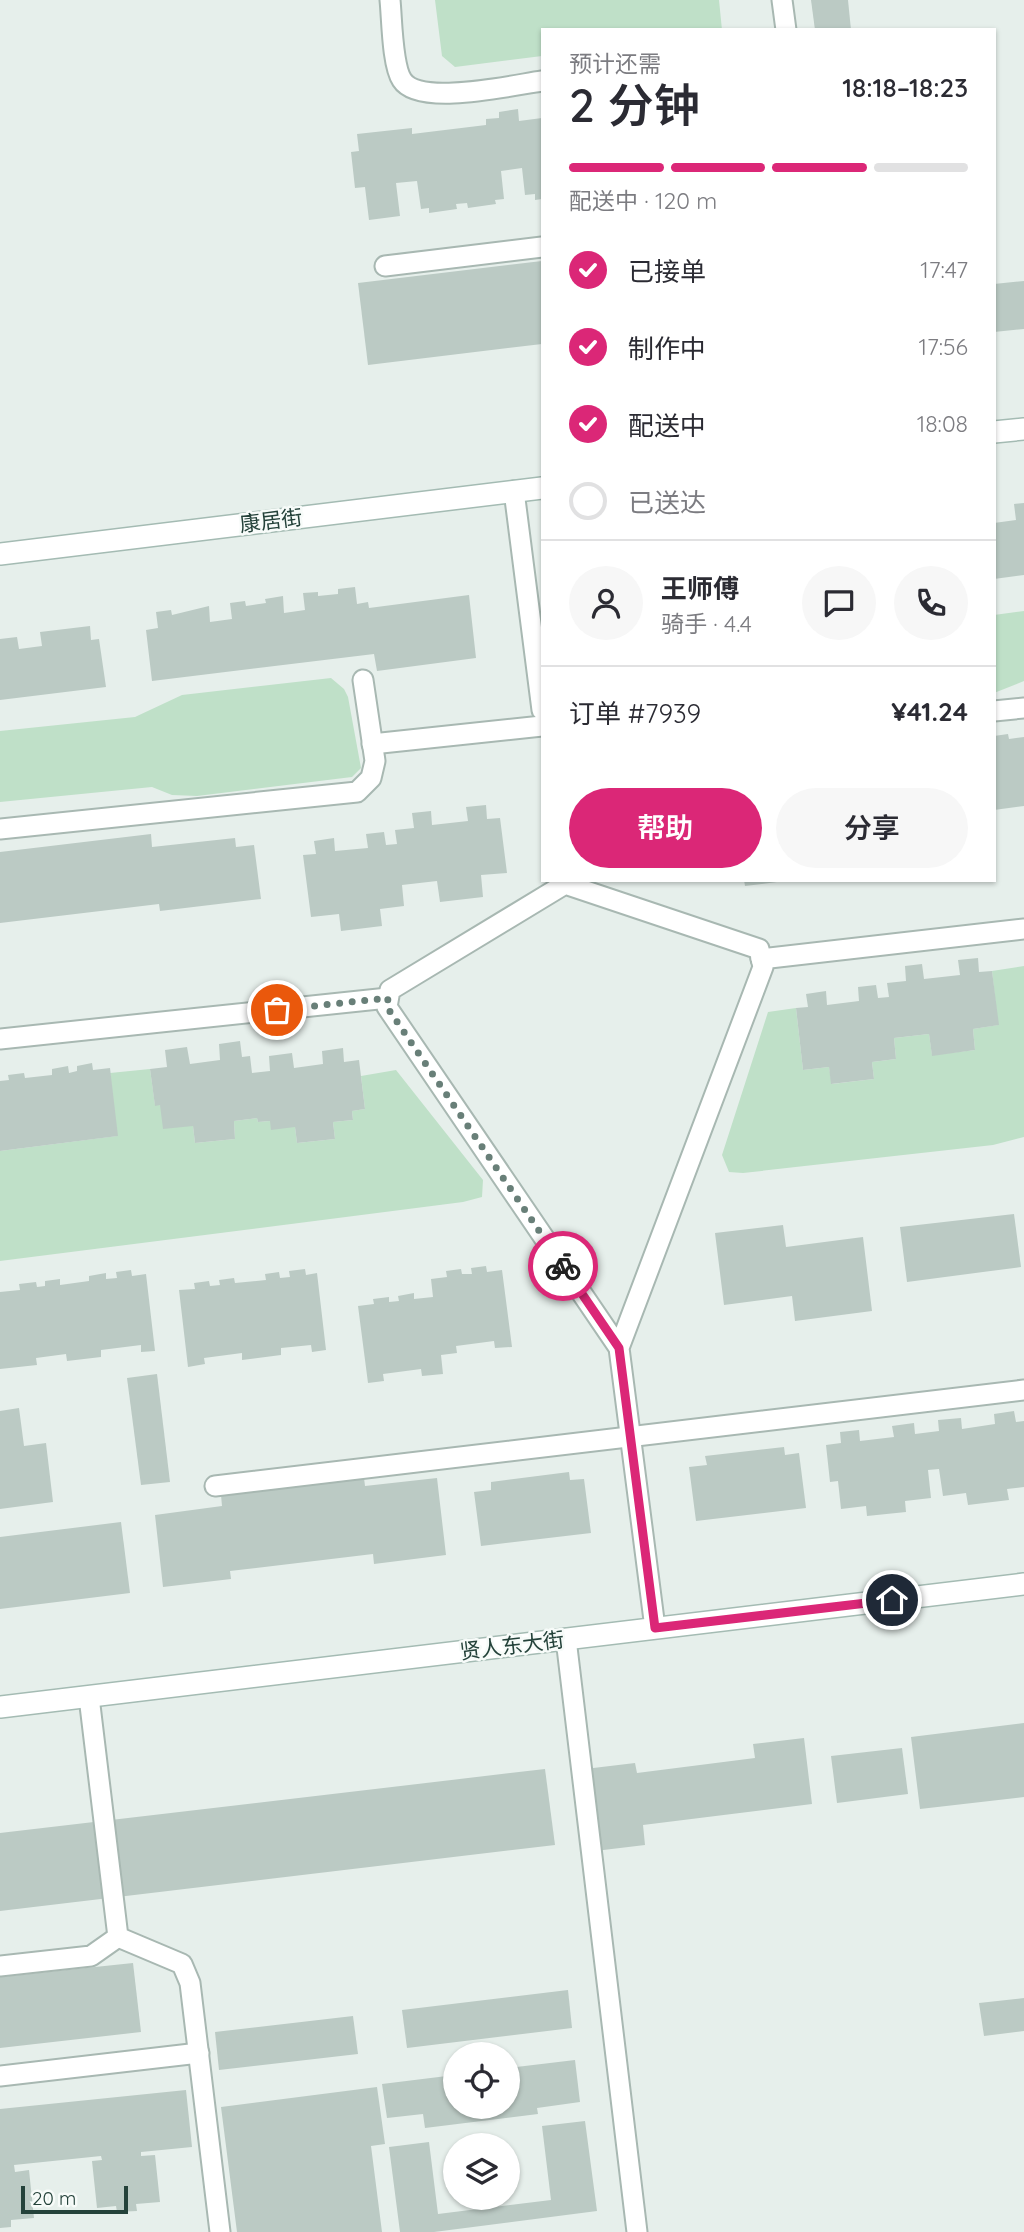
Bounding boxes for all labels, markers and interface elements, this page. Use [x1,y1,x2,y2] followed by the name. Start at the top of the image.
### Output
[569,49,661,78] text: 预计还需
[842,71,968,104] text: 18:18–18:23
[569,76,700,134] text: 2 分钟
[569,186,717,215] text: 配送中 · 120 m
[569,251,607,289] icon: check
[628,255,706,288] text: 已接单
[920,255,968,284] text: 17:47
[569,328,607,366] icon: check
[628,332,706,365] text: 制作中
[918,332,968,361] text: 17:56
[569,405,607,443] icon: check
[628,409,706,442] text: 配送中
[917,409,968,438] text: 18:08
[628,486,706,519] text: 已送达
[238,503,304,537] street label: 康居街
[569,566,643,640] button: person
[802,566,876,640] button: chat
[894,566,968,640] button: phone
[661,572,739,605] text: 王师傅
[661,609,752,638] text: 骑手 · 4.4
[891,695,968,728] text: ¥41.24
[569,697,701,730] text: 订单 #7939
[569,788,762,868] button: 帮助
[776,788,968,868] button: 分享
[247,980,307,1040] pin
[258,991,296,1029] icon: bag
[528,1231,598,1301] courier
[544,1247,582,1285] icon: bike
[862,1570,922,1630] pin
[873,1581,911,1619] icon: home
[458,1626,566,1664] street label: 贤人东大街
[443,2042,520,2210] map controls
[443,2042,520,2119] button: locate
[443,2133,520,2210] button: layers
[21,2183,128,2215] scale bar
[32,2186,76,2210] text: 20 m

